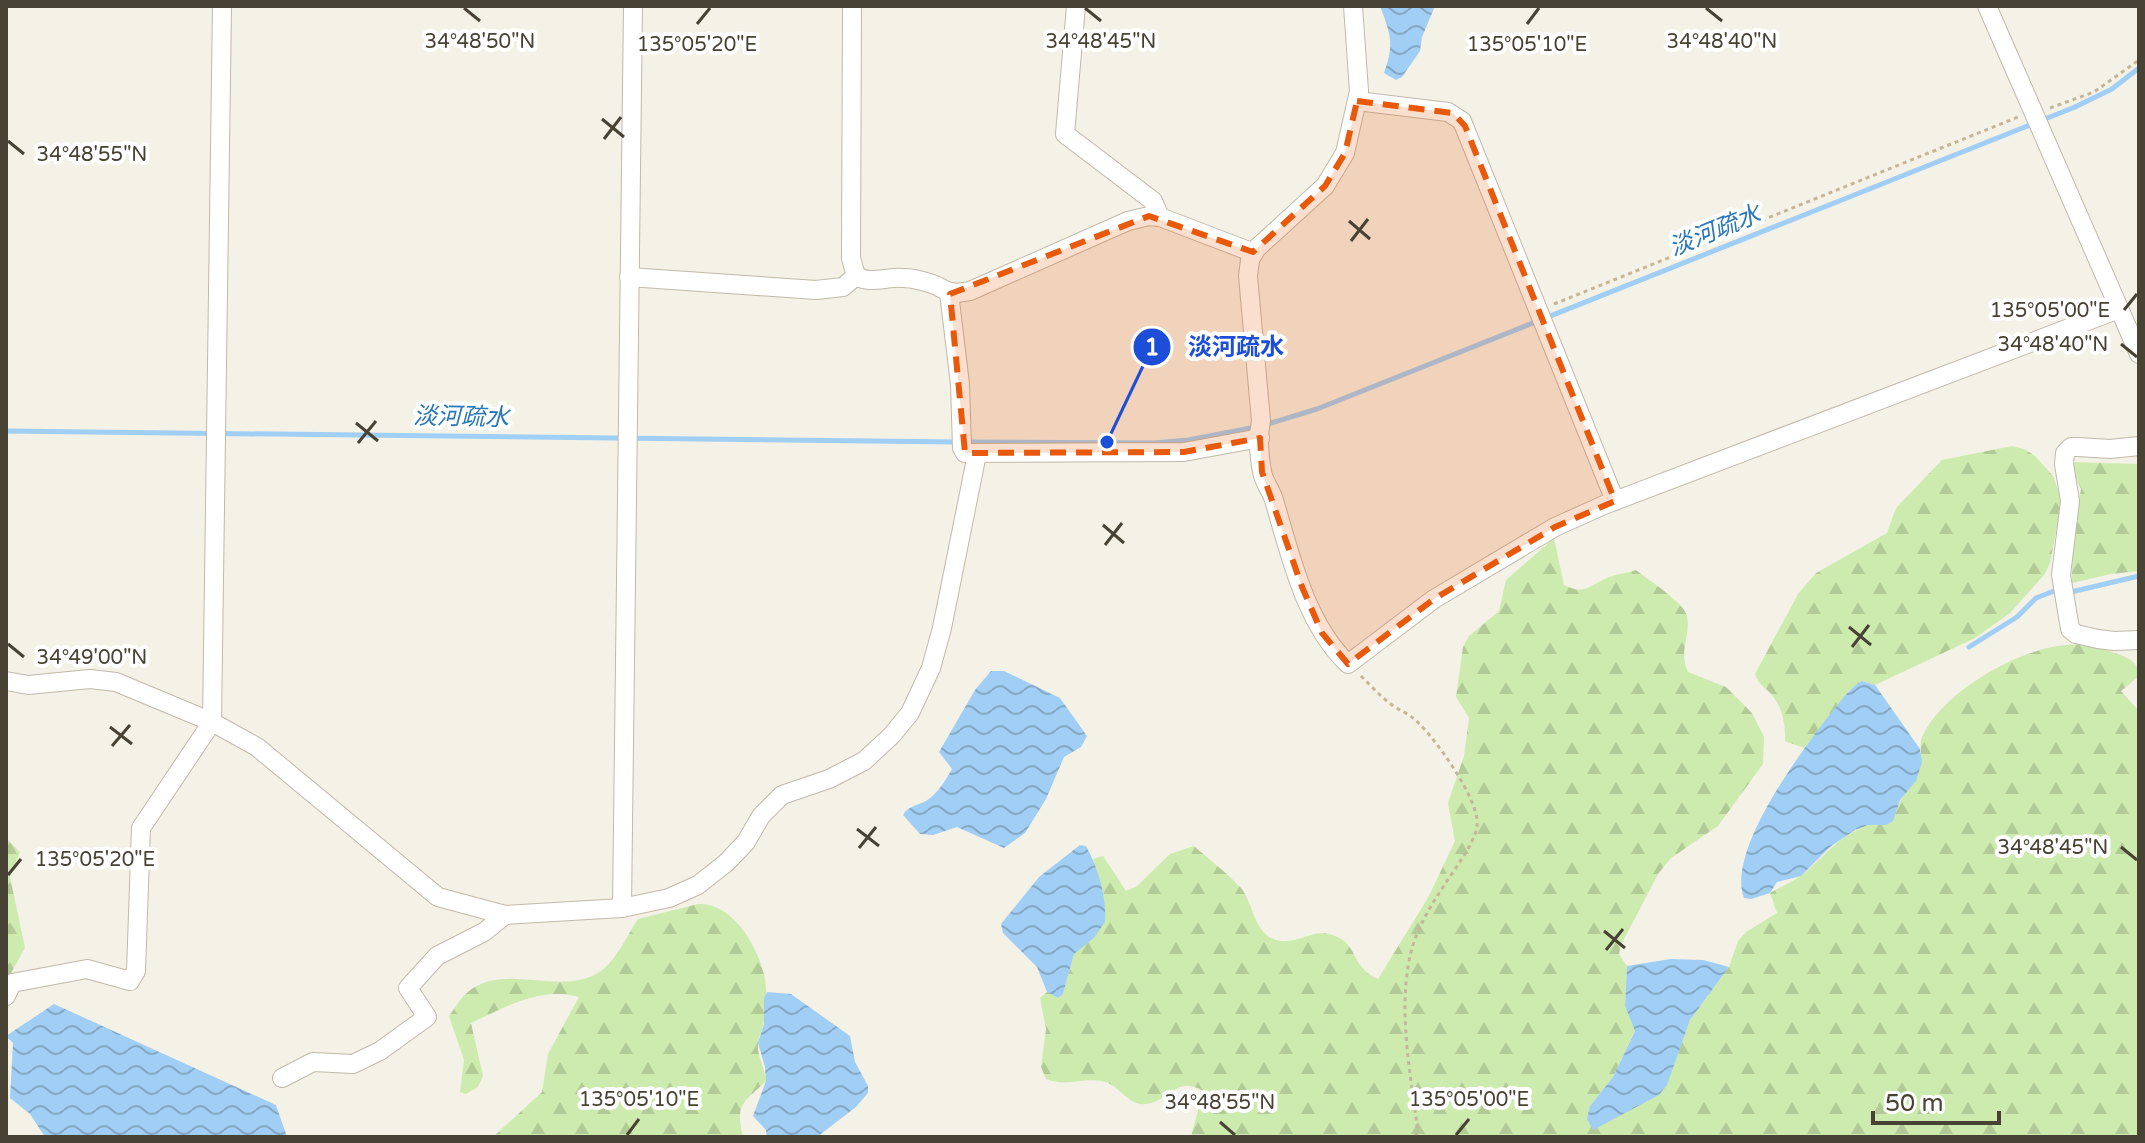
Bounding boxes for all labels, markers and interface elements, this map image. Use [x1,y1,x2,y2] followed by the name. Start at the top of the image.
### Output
[425,30,535,54] text: 34°48'50"N
[1046,30,1156,54] text: 34°48'45"N
[1667,30,1777,54] text: 34°48'40"N
[637,33,757,57] text: 135°05'20"E
[1467,33,1587,57] text: 135°05'10"E
[37,143,147,167] text: 34°48'55"N
[1665,198,1768,262] water label: 淡河疏水
[1990,299,2110,323] text: 135°05'00"E
[1132,323,1300,371] callout: 淡河疏水
[1144,333,1160,362] text: 1
[1188,333,1284,362] text: 淡河疏水
[1998,333,2108,357] text: 34°48'40"N
[413,402,512,432] water label: 淡河疏水
[37,646,147,670] text: 34°49'00"N
[1998,836,2108,860] text: 34°48'45"N
[35,848,155,872] text: 135°05'20"E
[1873,1075,1999,1125] scale bar
[579,1088,699,1112] text: 135°05'10"E
[1409,1088,1529,1112] text: 135°05'00"E
[1885,1089,1943,1118] text: 50 m
[1165,1091,1275,1115] text: 34°48'55"N

